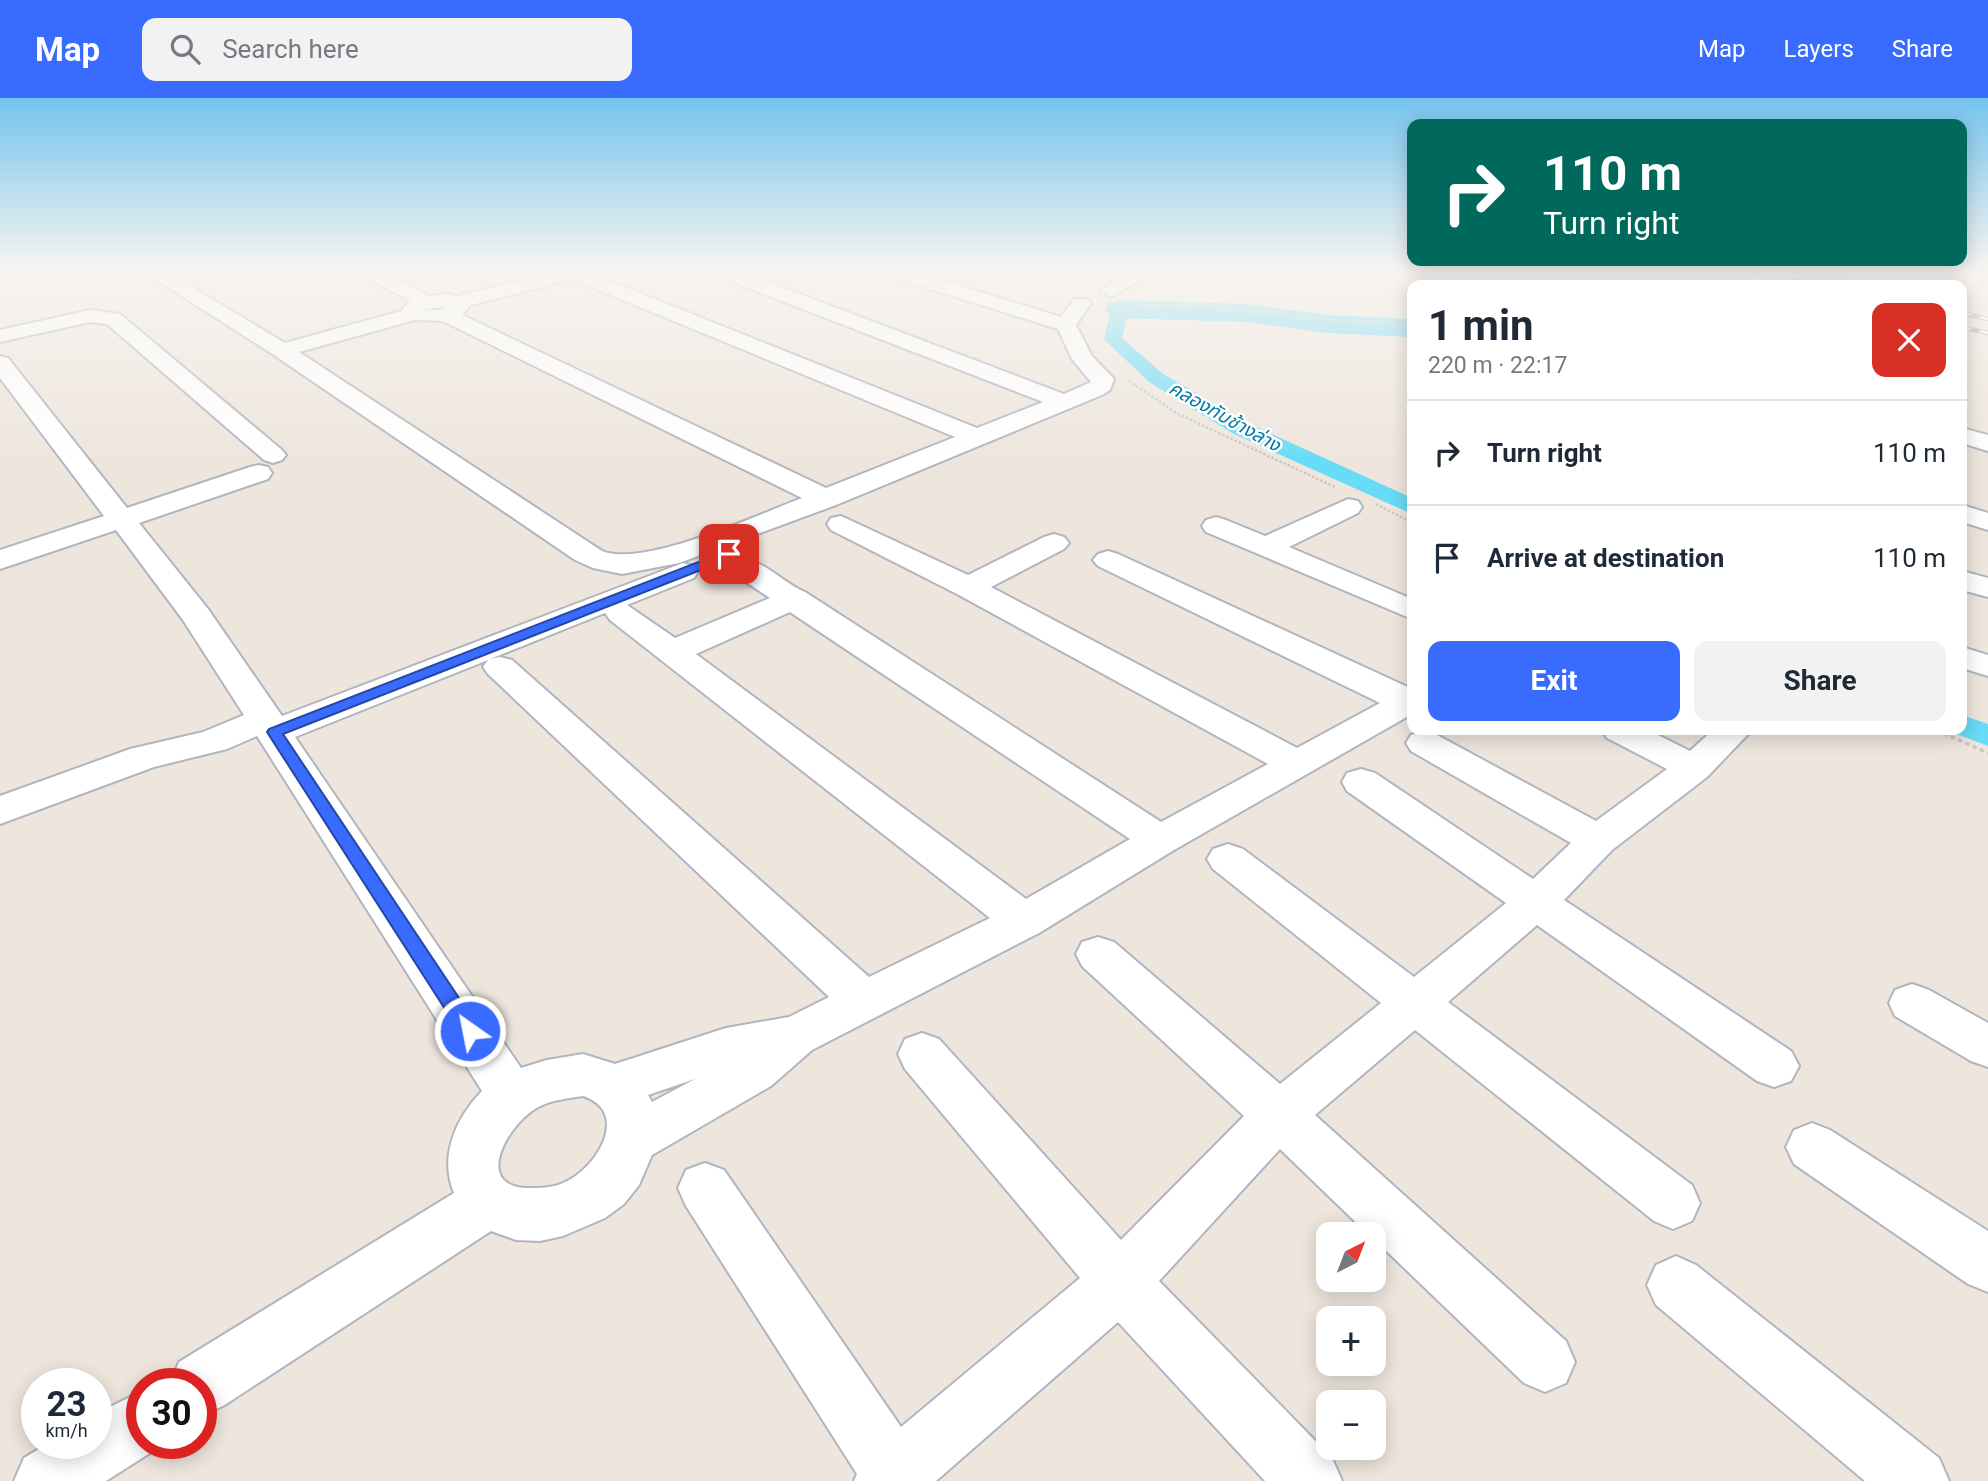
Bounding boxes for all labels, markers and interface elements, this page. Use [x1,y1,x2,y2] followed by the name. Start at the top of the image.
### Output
[142,18,632,81] search box
[35,30,100,69] text: Map
[166,30,204,68] icon: search
[222,34,359,64] text: Search here
[1698,35,1746,63] text: Map
[1784,35,1854,63] text: Layers
[1892,35,1953,63] text: Share
[1543,145,1682,202] text: 110 m
[1428,147,1519,238] icon: right
[1543,204,1679,242] text: Turn right
[1428,301,1534,350] text: 1 min
[1872,303,1946,377] button: close
[1428,352,1567,379] text: 220 m · 22:17
[1165,376,1285,457] water label: คลองทับช้างล่าง
[1428,434,1466,472] icon: right
[1487,438,1602,468] text: Turn right
[1873,438,1946,468] text: 110 m
[699,524,759,584] pin
[710,535,748,573] icon: arrive
[1428,539,1466,577] icon: arrive
[1487,543,1724,573] text: Arrive at destination
[1873,543,1946,573] text: 110 m
[1428,641,1680,721] button: Exit
[1694,641,1946,721] button: Share
[433,994,507,1068] position arrow
[1316,1222,1386,1292] north arrow
[1316,1222,1386,1460] map controls
[1316,1306,1386,1376] button: +
[126,1368,217,1459] speed limit sign: 30
[46,1384,87,1425] text: 23
[1316,1390,1386,1460] button: −
[45,1420,88,1441] text: km/h

